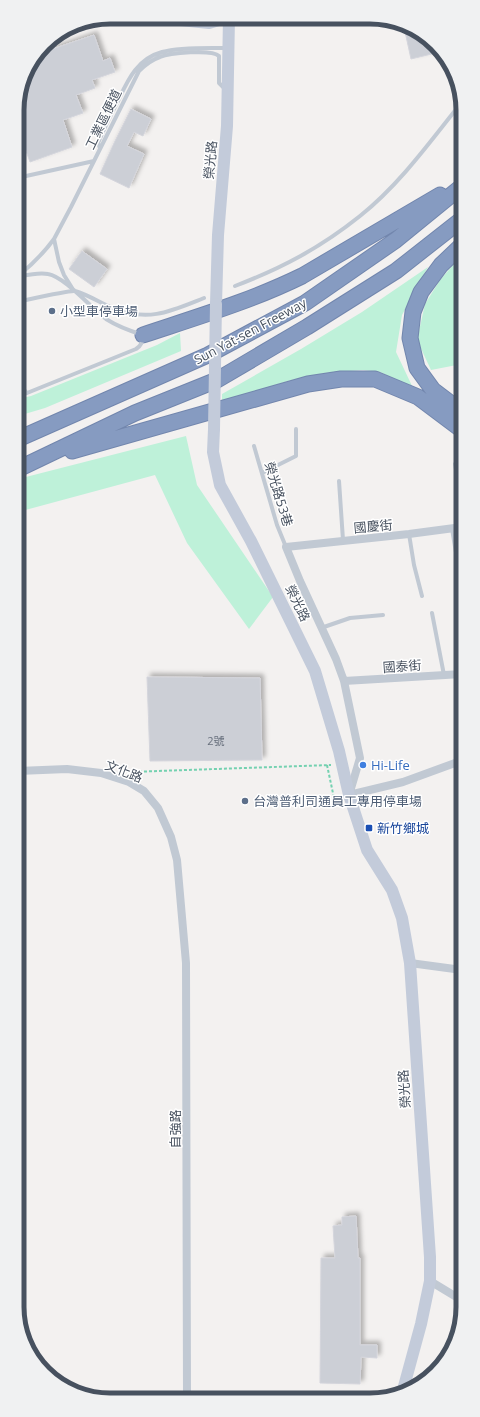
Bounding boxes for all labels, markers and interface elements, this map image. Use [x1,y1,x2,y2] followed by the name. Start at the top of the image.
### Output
[81,86,125,152] street label: 工業區便道
[199,140,221,180] street label: 榮光路
[191,293,310,368] street label: Sun Yat-sen Freeway
[60,302,138,320] place label: 小型車停車場
[47,306,57,316] marker: 小型車停車場
[261,459,297,529] street label: 榮光路53巷
[353,515,393,537] street label: 國慶街
[281,582,315,624] street label: 榮光路
[382,656,422,676] street label: 國泰街
[207,733,225,748] house number: 2號
[103,756,145,786] street label: 文化路
[371,756,410,774] place label: Hi-Life
[358,760,368,770] marker: Hi-Life
[253,792,422,810] place label: 台灣普利司通員工專用停車場
[240,796,250,806] marker: 台灣普利司通員工專用停車場
[377,819,429,837] place label: 新竹鄉城
[364,823,374,833] marker: 新竹鄉城
[394,1069,414,1109] street label: 榮光路
[166,1109,184,1149] street label: 自強路

